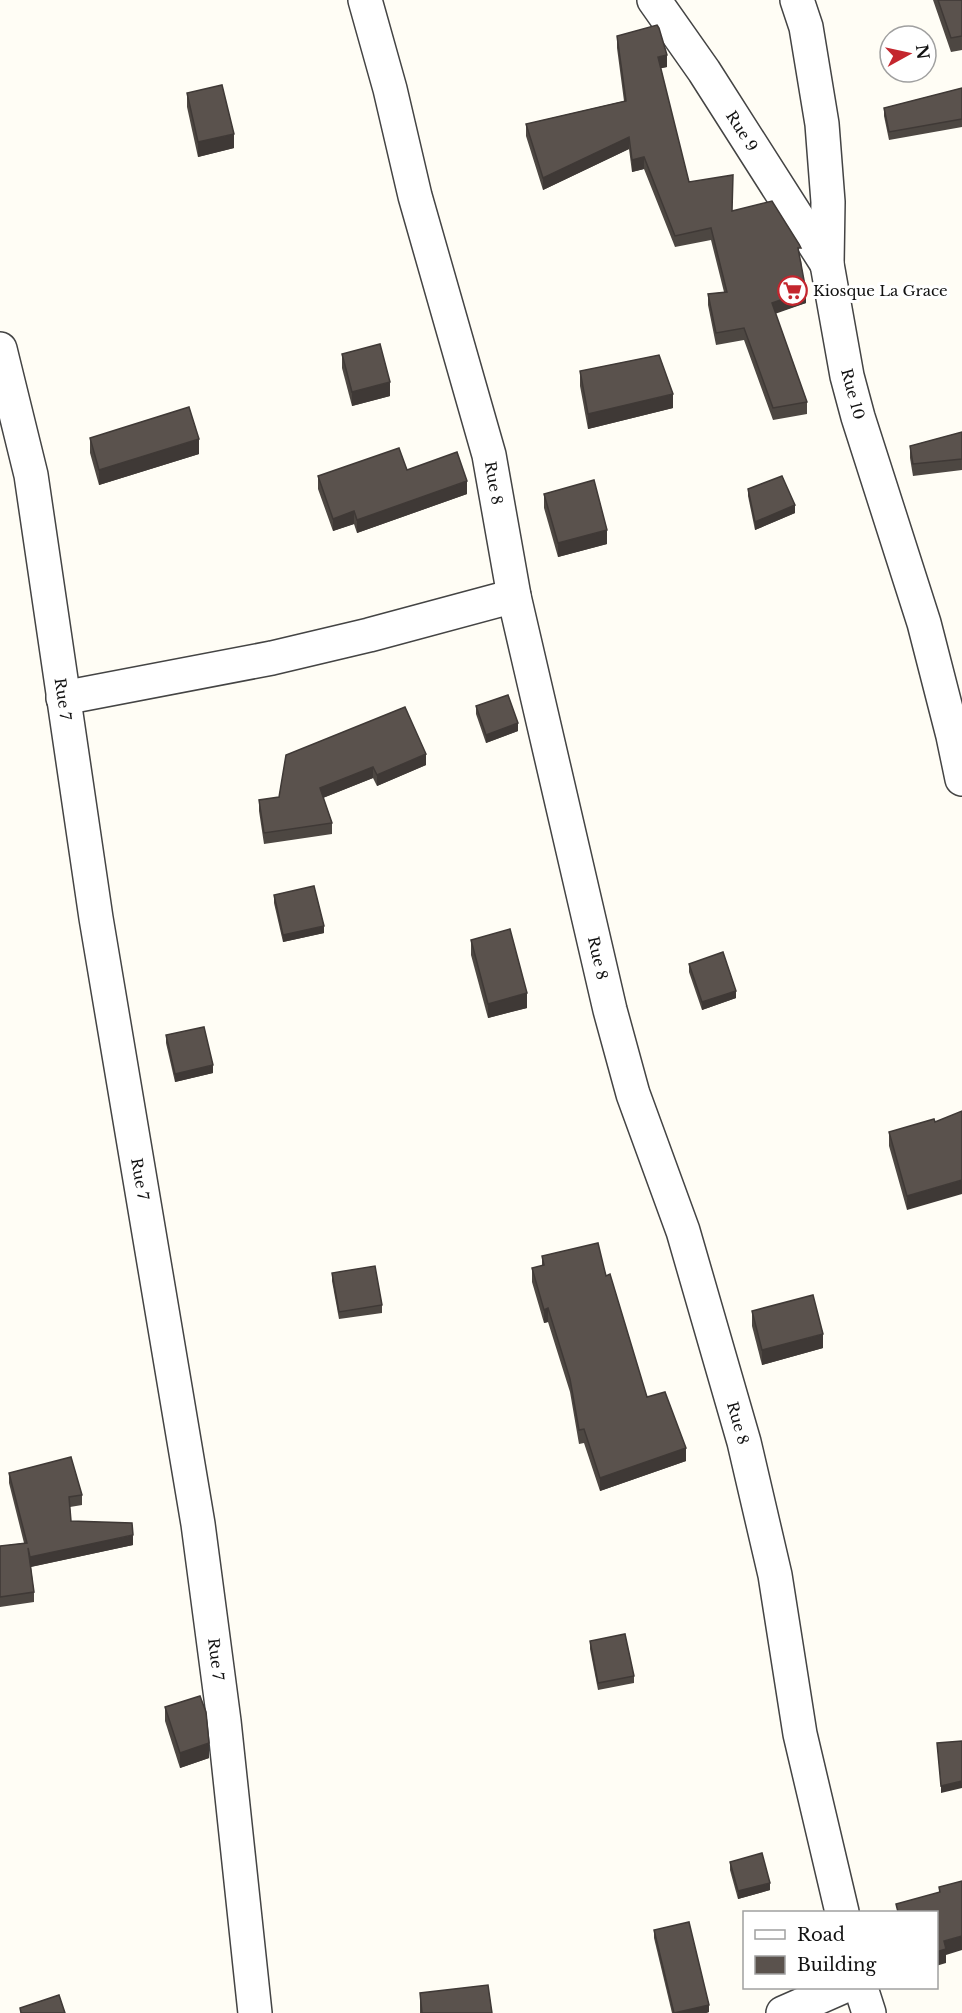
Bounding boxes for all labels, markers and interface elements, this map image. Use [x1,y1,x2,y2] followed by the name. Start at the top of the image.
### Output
[878,24,938,84] north arrow
[912,43,934,61] text: N
[722,107,762,155] street label: Rue 9
[776,274,808,306] supermarket icon: Kiosque La Grace
[813,281,948,300] place label: Kiosque La Grace
[837,366,869,422] street label: Rue 10
[481,460,507,506] street label: Rue 8
[51,677,75,722] street label: Rue 7
[584,934,612,982] street label: Rue 8
[127,1157,153,1202] street label: Rue 7
[723,1399,753,1447] street label: Rue 8
[204,1637,228,1682] street label: Rue 7
[743,1911,938,1989] legend
[797,1924,845,1946] text: Road
[797,1954,876,1976] text: Building

